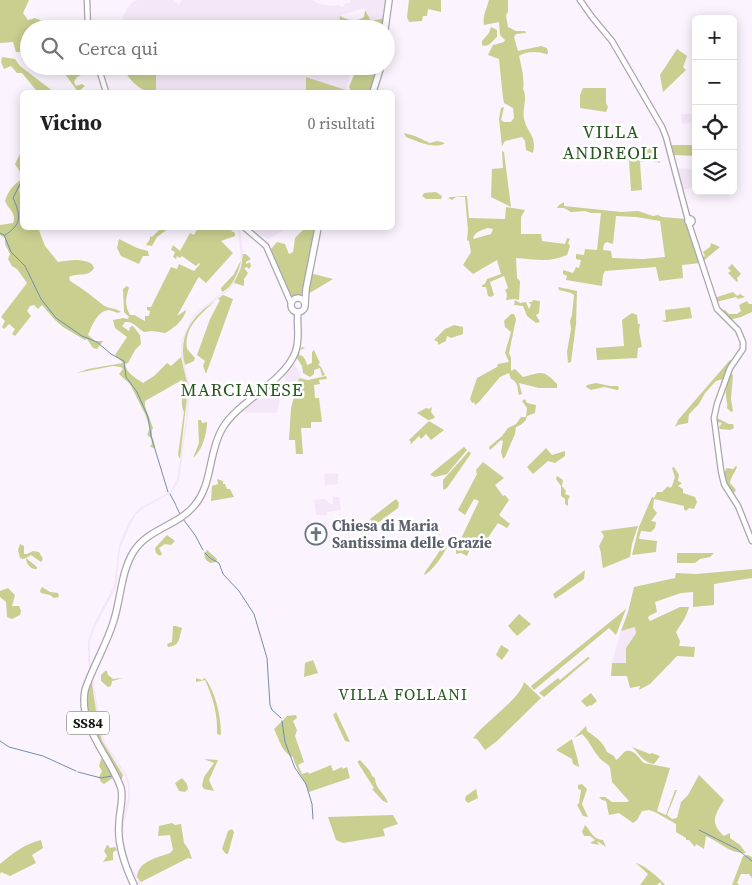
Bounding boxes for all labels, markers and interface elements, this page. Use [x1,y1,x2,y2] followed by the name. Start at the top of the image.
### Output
[692,15,737,195] map controls
[692,15,737,60] button: +
[20,20,395,75] search box
[38,34,66,62] icon: search
[78,35,158,61] text: Cerca qui
[692,60,737,105] button: −
[692,105,737,150] button: locate
[40,108,102,137] text: Vicino
[307,112,375,134] text: 0 risultati
[563,119,660,165] district label: VILLA ANDREOLI
[692,150,737,195] button: layers
[181,377,303,402] district label: MARCIANESE
[332,515,492,553] place label: Chiesa di Maria Santissima delle Grazie
[304,522,328,546] church icon: Chiesa di Maria Santissima delle Grazie
[338,683,468,705] district label: VILLA FOLLANI
[67,711,109,734] road number: SS84

